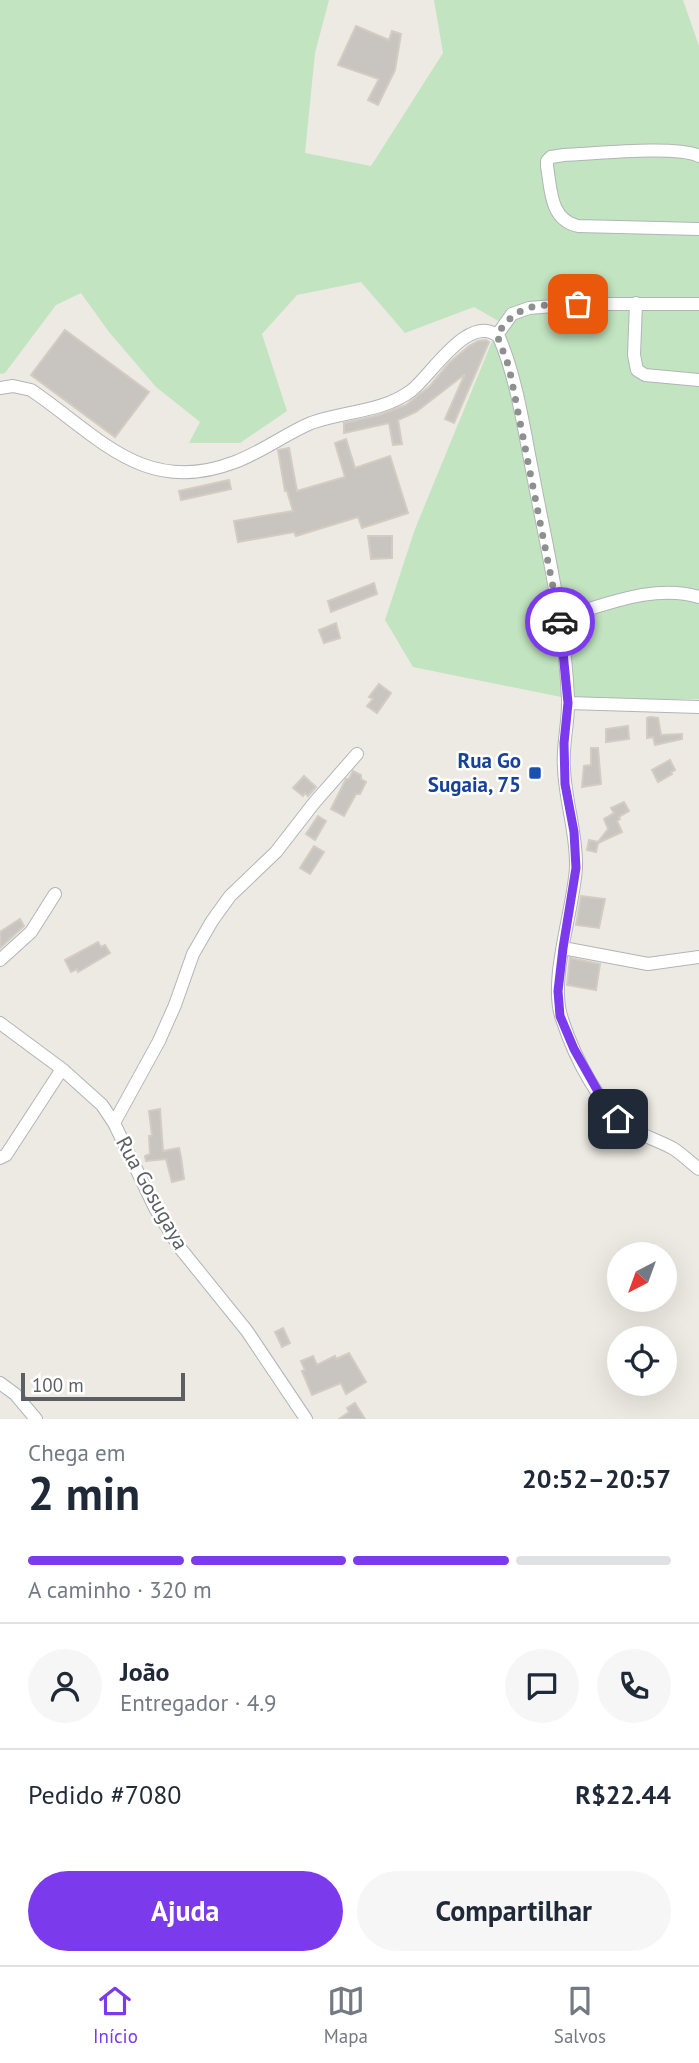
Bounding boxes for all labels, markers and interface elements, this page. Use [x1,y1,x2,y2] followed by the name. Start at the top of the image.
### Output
[548,274,608,334] pin
[559,285,597,323] icon: bag
[525,587,595,657] courier
[541,603,579,641] icon: car
[428,747,521,798] place label: Rua Go Sugaia, 75
[527,765,543,781] marker: Rua Go Sugaia, 75
[588,1089,648,1149] pin
[599,1100,637,1138] icon: home
[110,1131,195,1254] street label: Rua Gosugaya
[607,1242,677,1312] north arrow
[607,1242,677,1396] map controls
[607,1326,677,1396] button: locate
[21,1370,186,1402] scale bar
[32,1373,84,1397] text: 100 m
[28,1438,125,1467] text: Chega em
[522,1462,671,1495] text: 20:52–20:57
[28,1463,140,1523] text: 2 min
[28,1575,212,1604] text: A caminho · 320 m
[28,1649,102,1723] button: person
[505,1649,579,1723] button: chat
[597,1649,671,1723] button: phone
[120,1655,170,1688] text: João
[120,1688,277,1717] text: Entregador · 4.9
[28,1778,181,1811] text: Pedido #7080
[575,1778,671,1811] text: R$22.44
[28,1871,343,1951] button: Ajuda
[357,1871,671,1951] button: Compartilhar
[93,1982,138,2048] tab: Início
[324,1982,368,2048] tab: Mapa
[554,1982,606,2048] tab: Salvos

